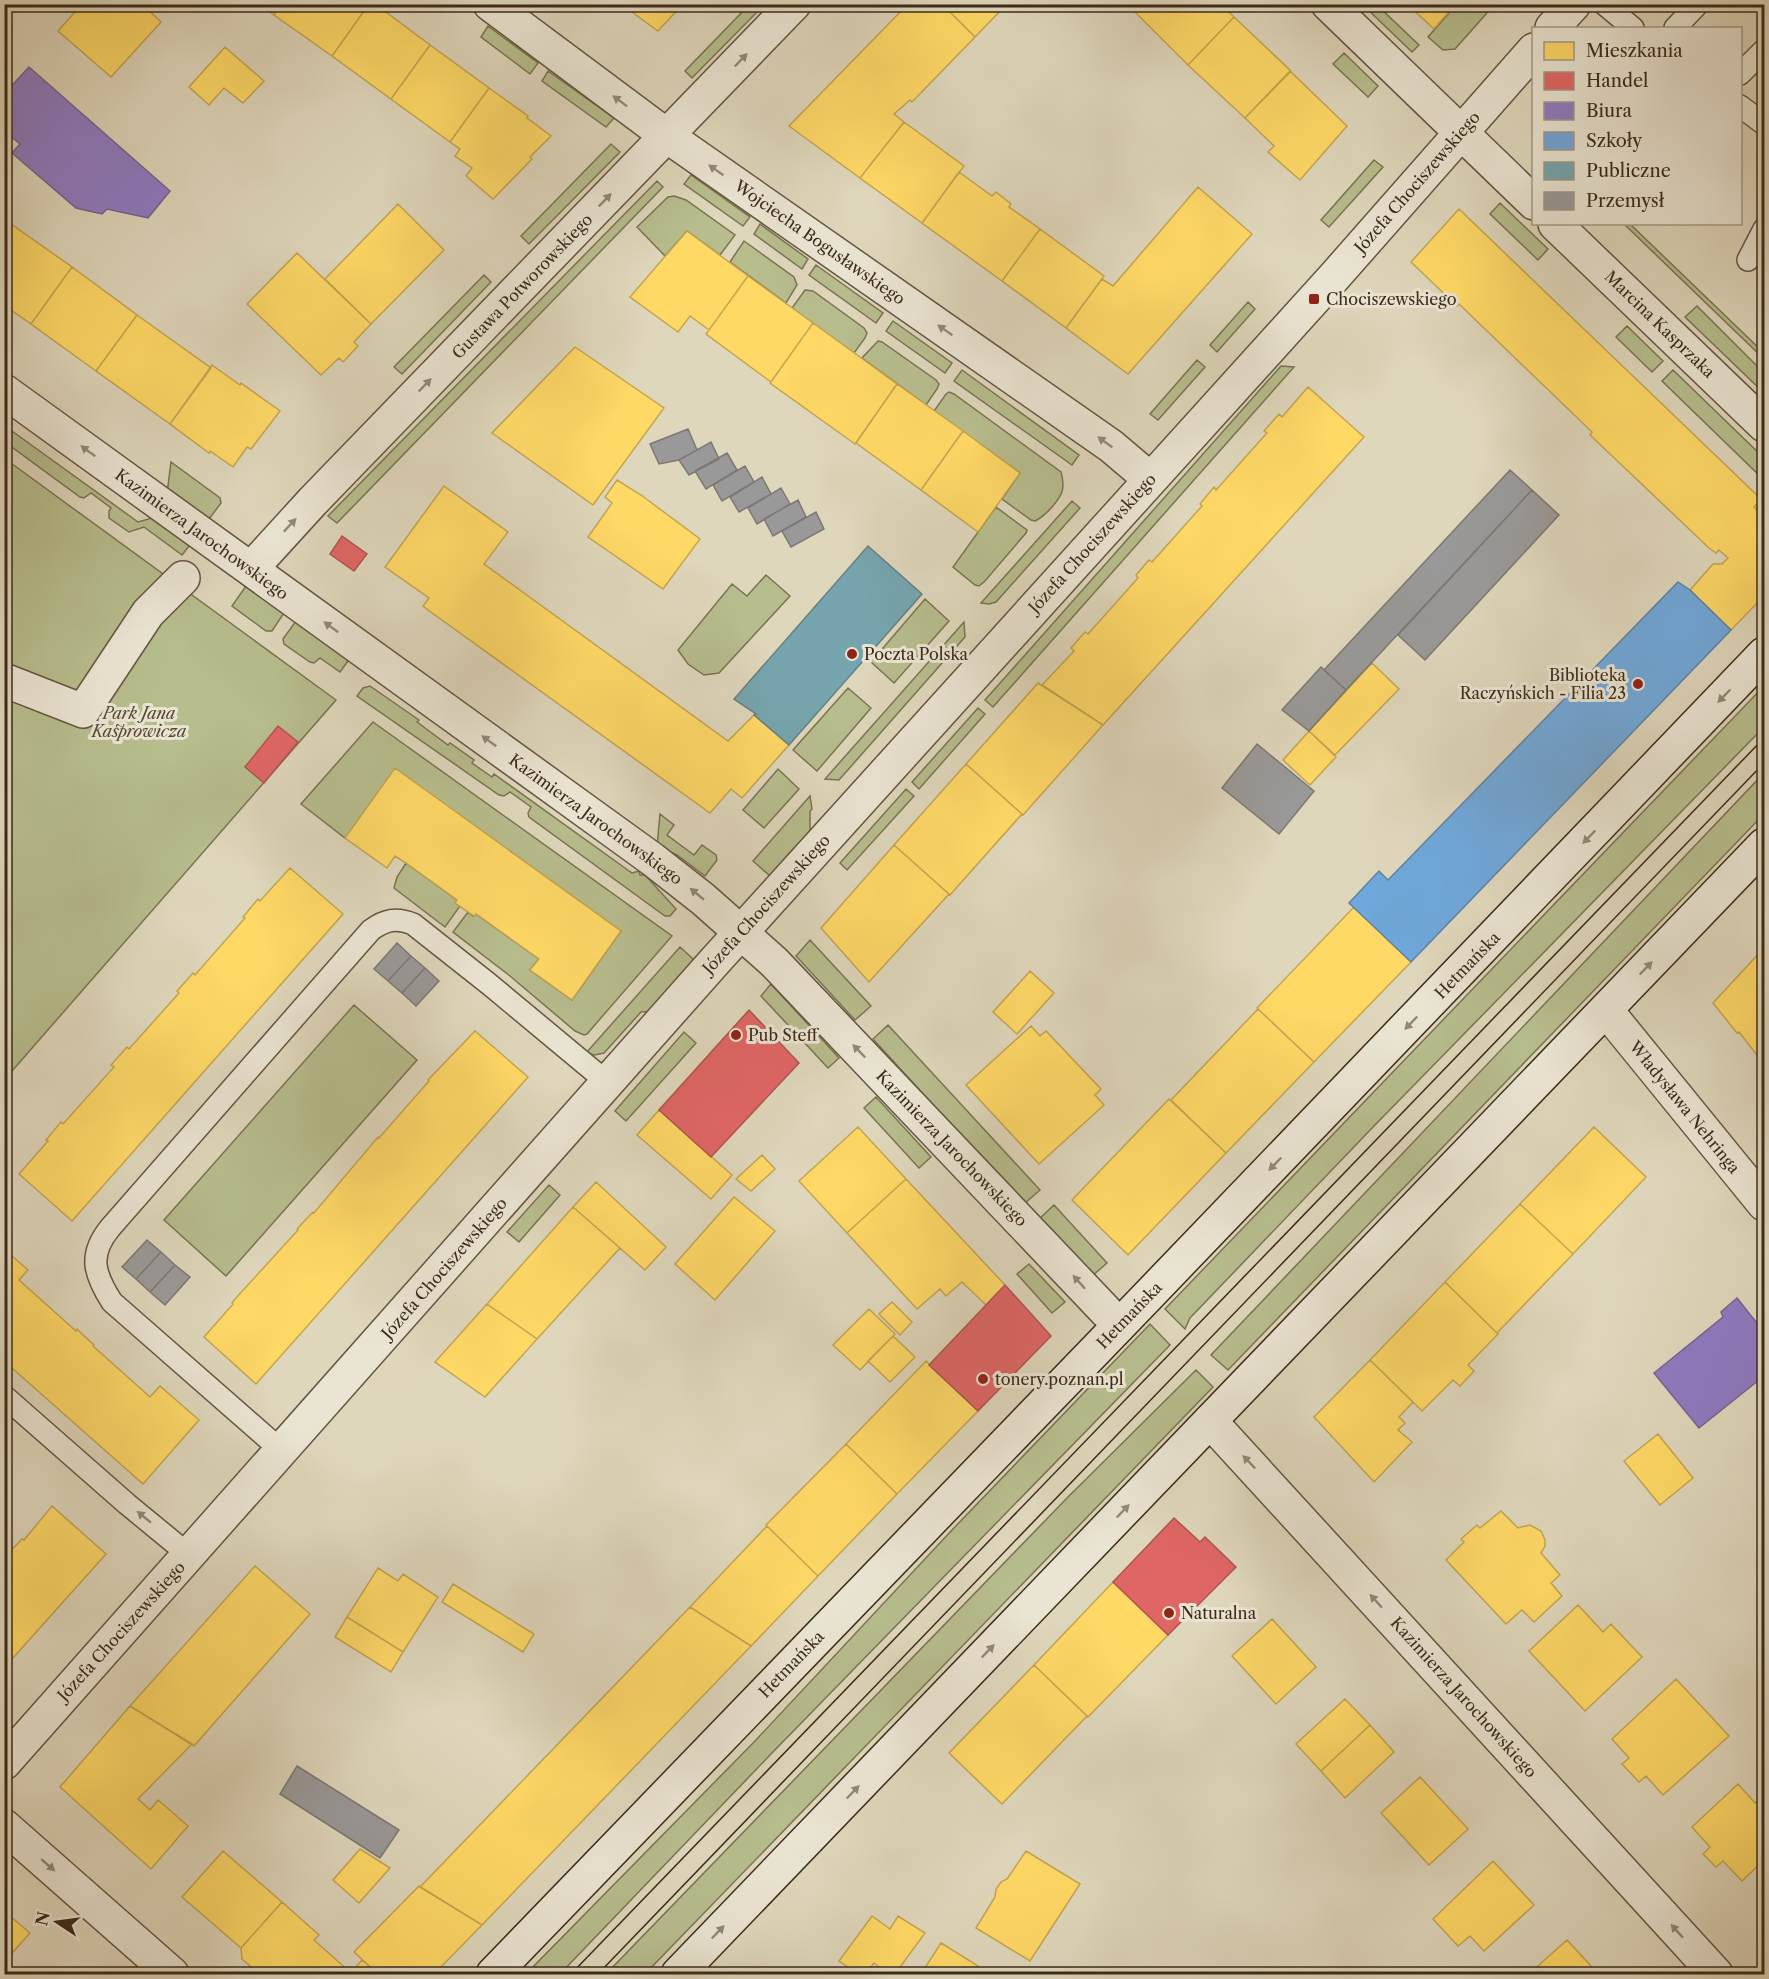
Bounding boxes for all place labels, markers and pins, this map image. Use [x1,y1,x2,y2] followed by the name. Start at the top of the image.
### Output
[1326,289,1457,309] place label: Chociszewskiego
[1307,292,1321,306] marker: Chociszewskiego
[864,644,968,664] place label: Poczta Polska
[845,647,859,661] marker: Poczta Polska
[1460,665,1627,703] place label: Biblioteka Raczyńskich - Filia 23
[1631,677,1645,691] marker: Biblioteka Raczyńskich - Filia 23
[748,1025,820,1045] place label: Pub Steff
[729,1028,743,1042] marker: Pub Steff
[995,1369,1124,1389] place label: tonery.poznan.pl
[976,1372,990,1386] marker: tonery.poznan.pl
[1181,1603,1257,1623] place label: Naturalna
[1162,1606,1176,1620] marker: Naturalna

